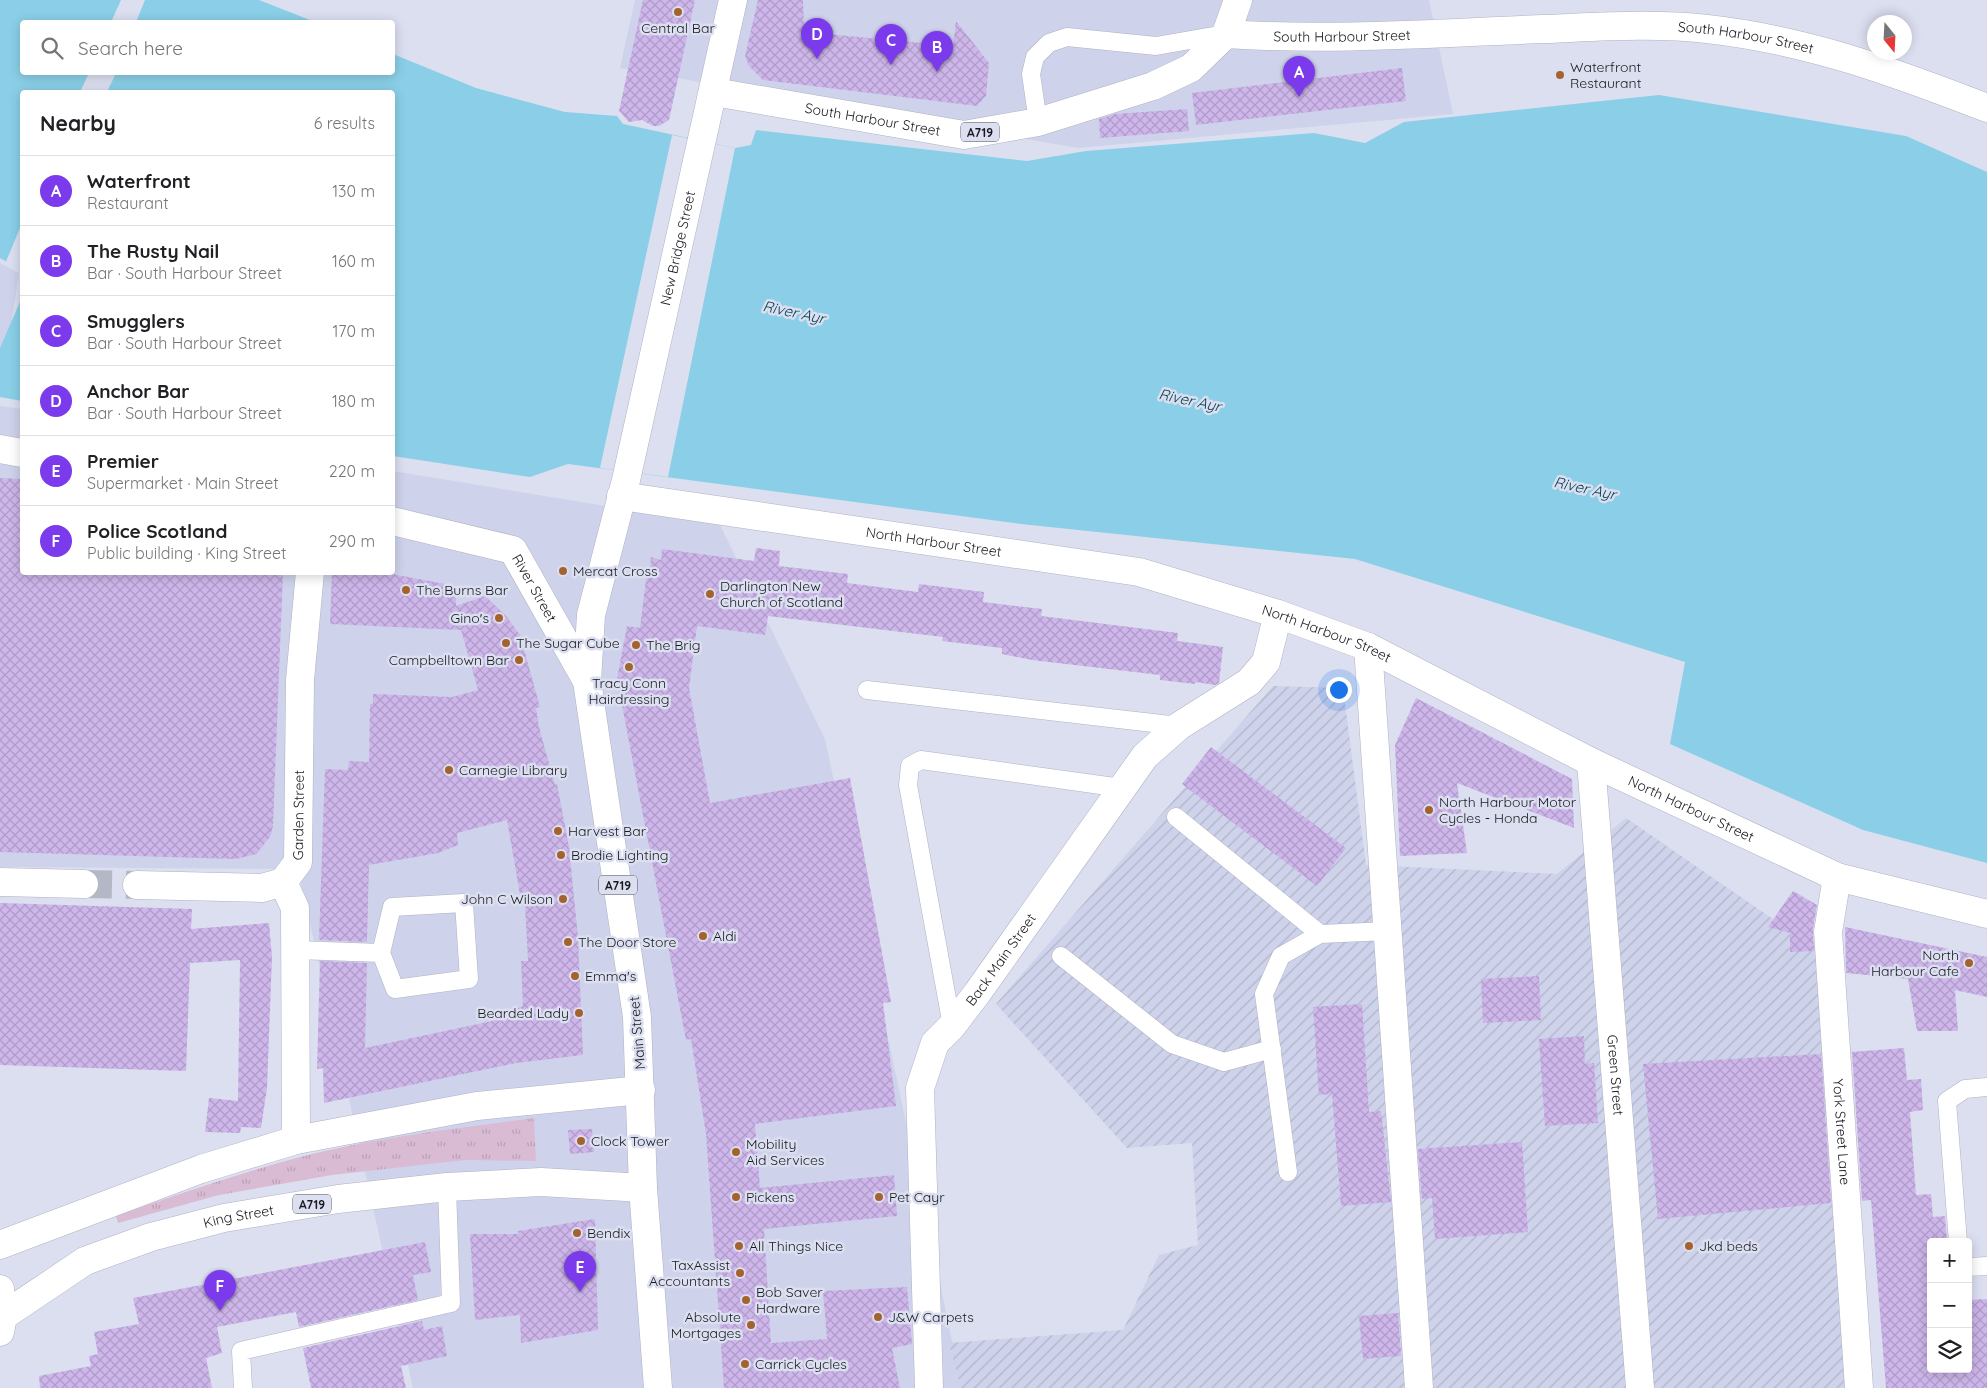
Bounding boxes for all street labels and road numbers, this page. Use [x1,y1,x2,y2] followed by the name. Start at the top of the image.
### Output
[1678,18,1816,58] street label: South Harbour Street
[1273,26,1411,46] street label: South Harbour Street
[804,99,942,140] street label: South Harbour Street
[961,122,999,142] road number: A719
[656,189,699,307] street label: New Bridge Street
[865,523,1003,561] street label: North Harbour Street
[508,551,561,625] street label: River Street
[1260,601,1394,667] street label: North Harbour Street
[289,770,308,860] street label: Garden Street
[1625,772,1757,846] street label: North Harbour Street
[599,876,637,894] road number: A719
[962,910,1040,1010] street label: Back Main Street
[625,995,649,1070] street label: Main Street
[1603,1034,1628,1116] street label: Green Street
[1829,1078,1854,1186] street label: York Street Lane
[293,1194,331,1214] road number: A719
[201,1201,275,1232] street label: King Street

